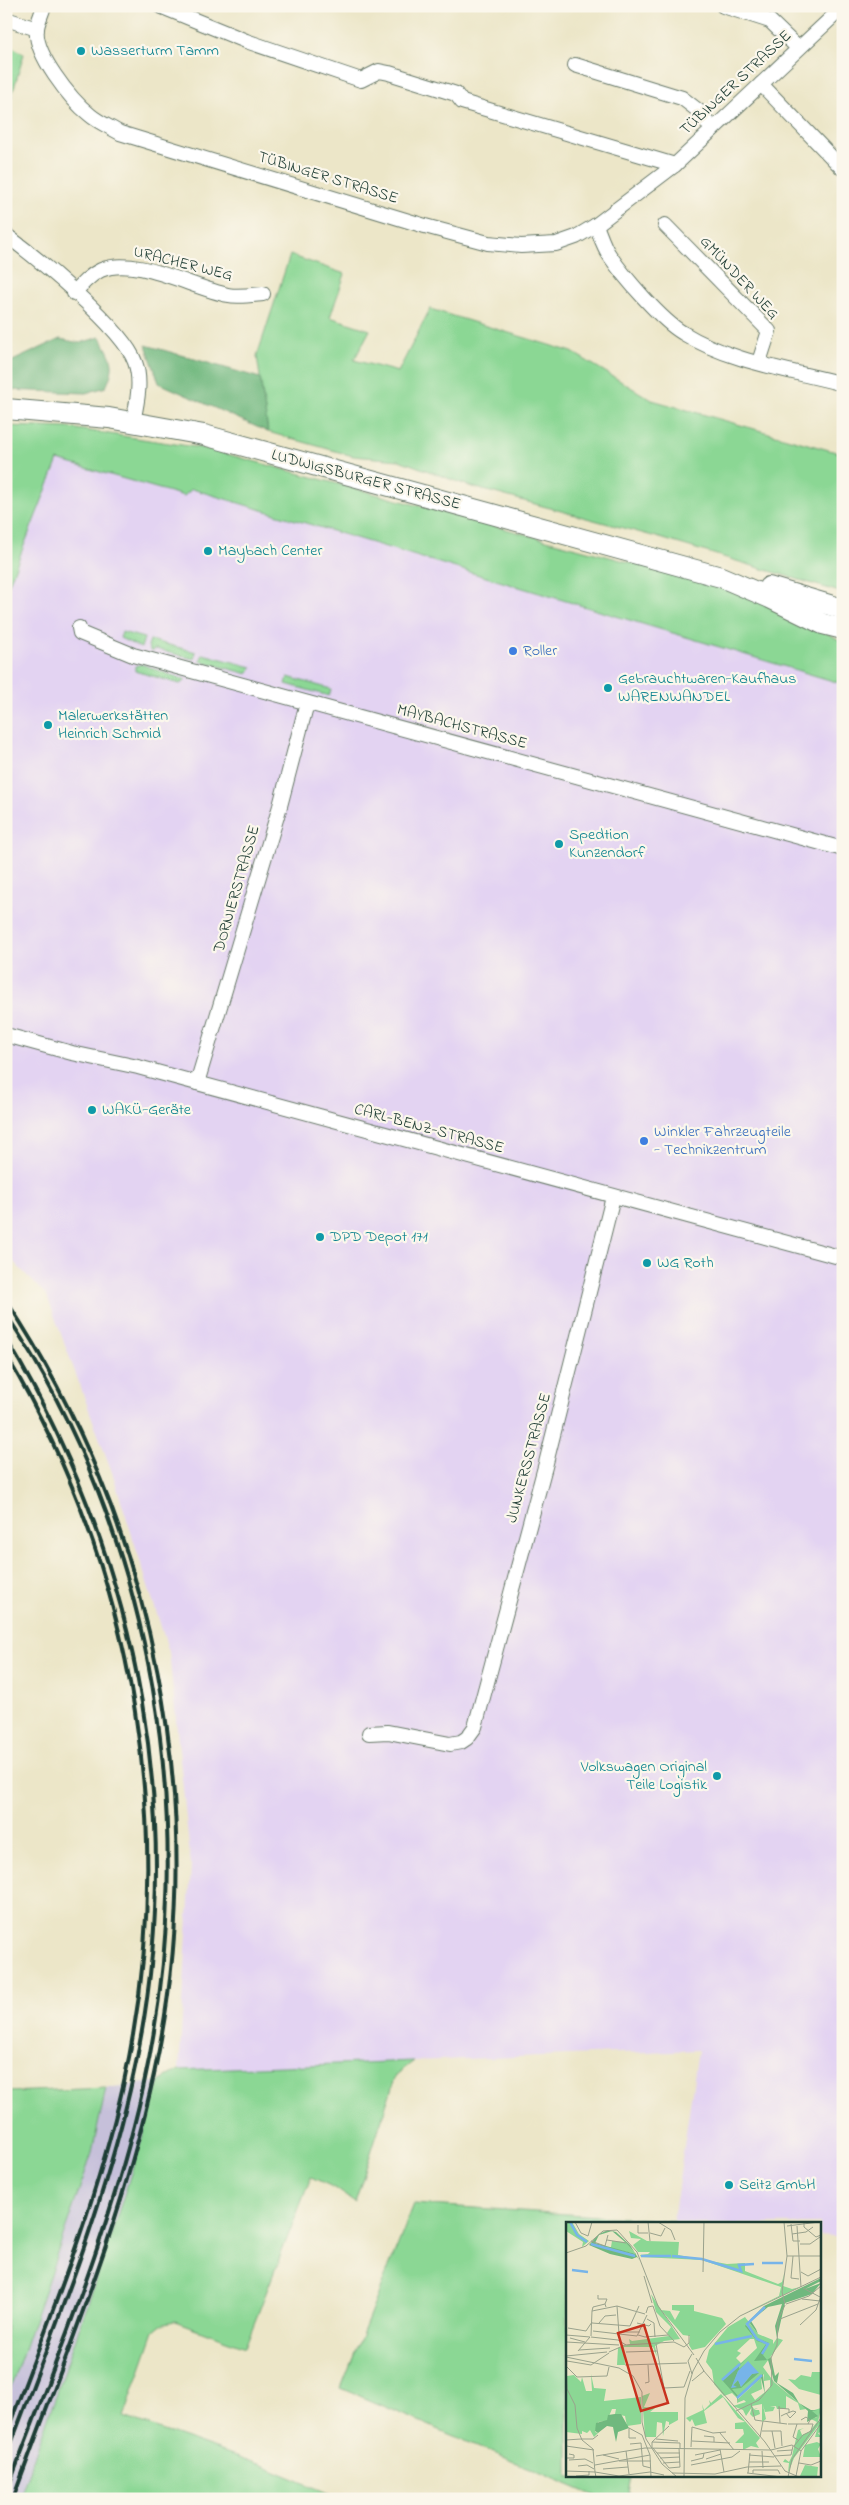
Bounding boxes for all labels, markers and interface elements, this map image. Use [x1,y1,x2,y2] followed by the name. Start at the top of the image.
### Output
[675,25,797,141] street label: TÜBINGER STRASSE
[91,39,219,63] place label: Wasserturm Tamm
[75,45,87,57] marker: Wasserturm Tamm
[255,145,401,211] street label: TÜBINGER STRASSE
[694,231,784,325] street label: GMÜNDER WEG
[131,240,235,288] street label: URACHER WEG
[269,443,463,517] street label: LUDWIGSBURGER STRASSE
[218,539,322,563] place label: Maybach Center
[202,545,214,557] marker: Maybach Center
[523,639,557,663] place label: Roller
[507,645,519,657] marker: Roller
[618,667,796,709] place label: Gebrauchtwaren-Kaufhaus WARENWANDEL
[602,682,614,694] marker: Gebrauchtwaren-Kaufhaus WARENWANDEL
[394,698,530,756] street label: MAYBACHSTRASSE
[58,704,168,746] place label: Malerwerkstätten Heinrich Schmid
[42,719,54,731] marker: Malerwerkstätten Heinrich Schmid
[207,822,267,957] street label: DORNIERSTRASSE
[569,823,646,865] place label: Spedtion Kunzendorf
[553,838,565,850] marker: Spedtion Kunzendorf
[351,1097,507,1161] street label: CARL-BENZ-STRASSE
[102,1098,192,1122] place label: WAKÜ-Geräte
[86,1104,98,1116] marker: WAKÜ-Geräte
[654,1120,792,1162] place label: Winkler Fahrzeugteile - Technikzentrum
[638,1135,650,1147] marker: Winkler Fahrzeugteile - Technikzentrum
[329,1225,428,1249] place label: DPD Depot 171
[314,1231,326,1243] marker: DPD Depot 171
[657,1251,714,1275] place label: WG Roth
[641,1257,653,1269] marker: WG Roth
[500,1390,558,1526] street label: JUNKERSSTRASSE
[580,1755,708,1797] place label: Volkswagen Original Teile Logistik
[711,1770,723,1782] marker: Volkswagen Original Teile Logistik
[739,2173,816,2197] place label: Seitz GmbH
[723,2179,735,2191] marker: Seitz GmbH
[566,2222,822,2478] inset map

